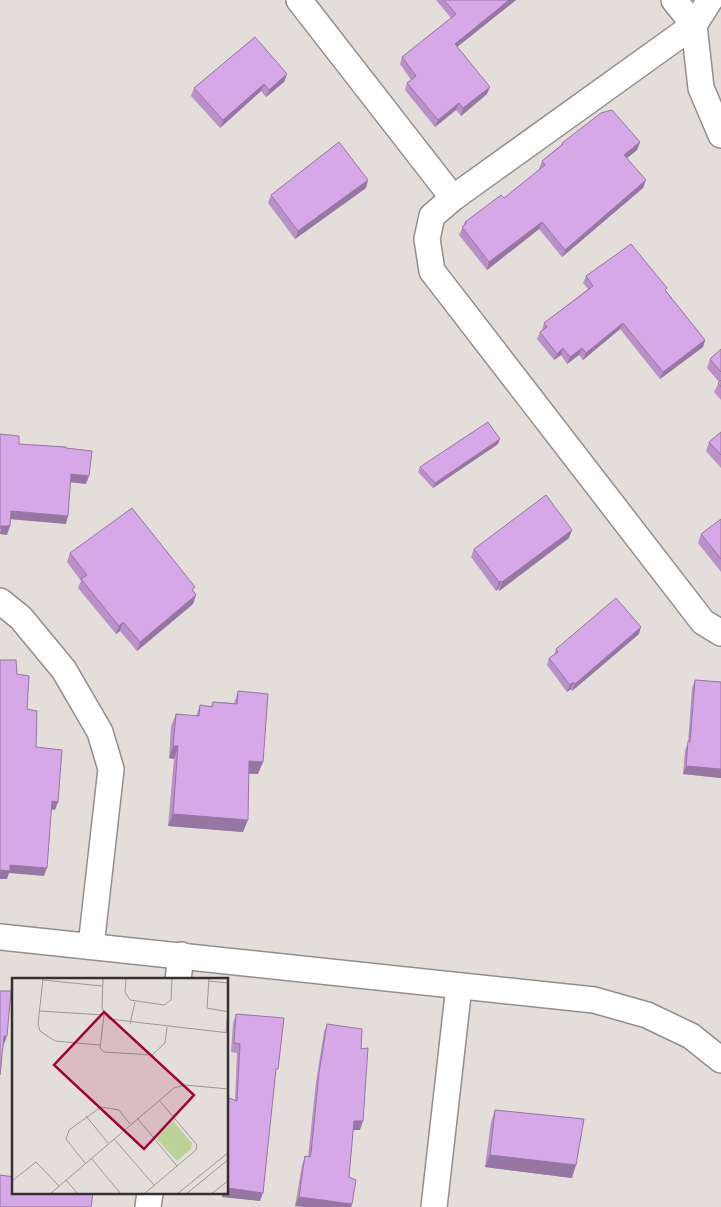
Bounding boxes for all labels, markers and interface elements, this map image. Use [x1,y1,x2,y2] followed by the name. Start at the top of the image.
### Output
[12,978,229,1194] inset map

